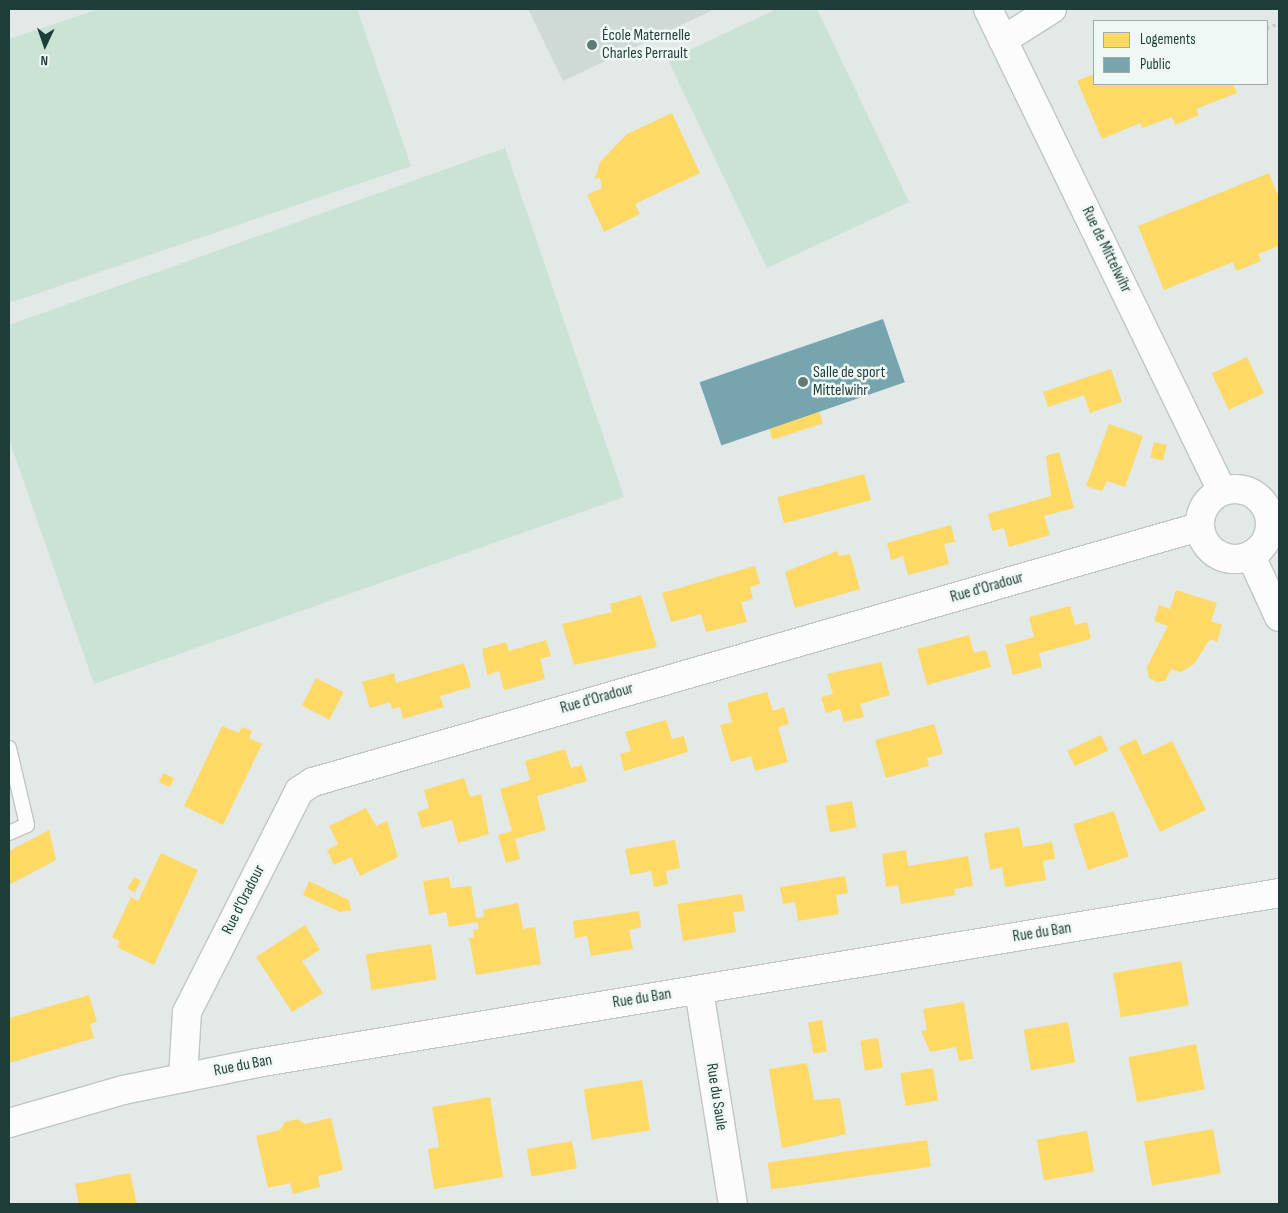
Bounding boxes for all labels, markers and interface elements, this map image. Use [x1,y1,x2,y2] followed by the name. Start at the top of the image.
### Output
[20,20,70,70] north arrow
[1093,20,1268,85] legend
[602,26,691,64] place label: École Maternelle Charles Perrault
[1140,30,1196,49] text: Logements
[586,39,598,51] marker: École Maternelle Charles Perrault
[40,52,48,69] text: N
[1140,55,1171,74] text: Public
[1077,204,1135,296] street label: Rue de Mittelwihr
[813,363,885,401] place label: Salle de sport Mittelwihr
[797,376,809,388] marker: Salle de sport Mittelwihr
[948,568,1026,608] street label: Rue d'Oradour
[558,679,636,719] street label: Rue d'Oradour
[218,862,270,938] street label: Rue d'Oradour
[1011,919,1073,947] street label: Rue du Ban
[611,985,673,1013] street label: Rue du Ban
[212,1051,274,1081] street label: Rue du Ban
[701,1062,731,1132] street label: Rue du Saule

